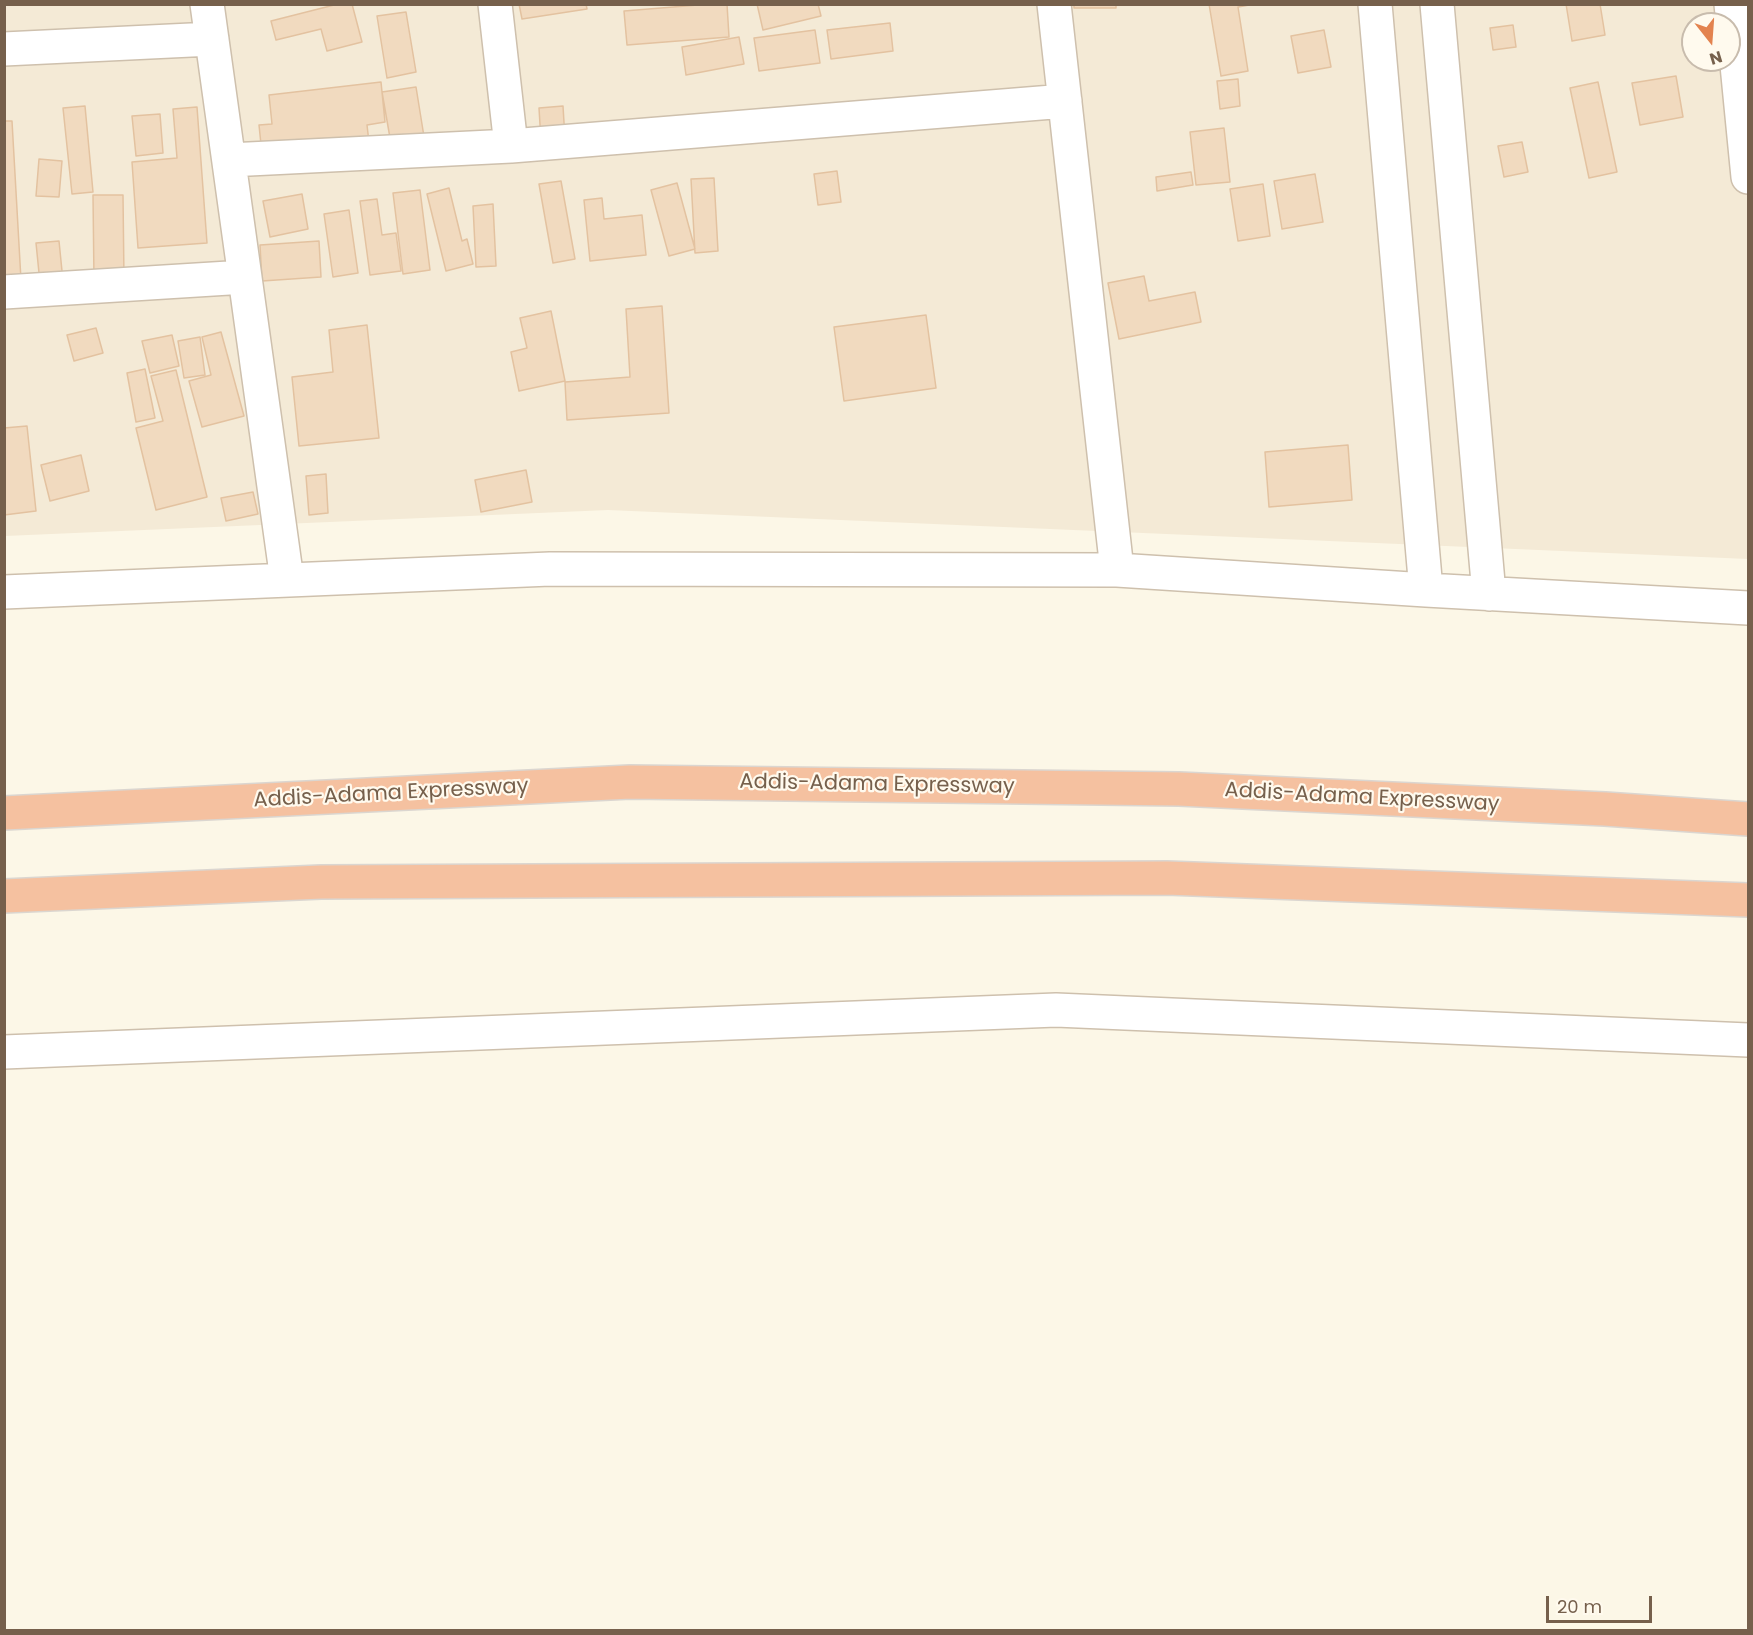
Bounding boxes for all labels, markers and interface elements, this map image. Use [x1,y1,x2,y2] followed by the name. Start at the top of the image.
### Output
[1681,12,1741,72] north arrow
[1707,45,1725,71] text: N
[739,770,1015,800] street label: Addis-Adama Expressway
[253,774,529,814] street label: Addis-Adama Expressway
[1224,778,1500,818] street label: Addis-Adama Expressway
[1549,1584,1656,1622] scale bar
[1557,1594,1602,1619] text: 20 m

